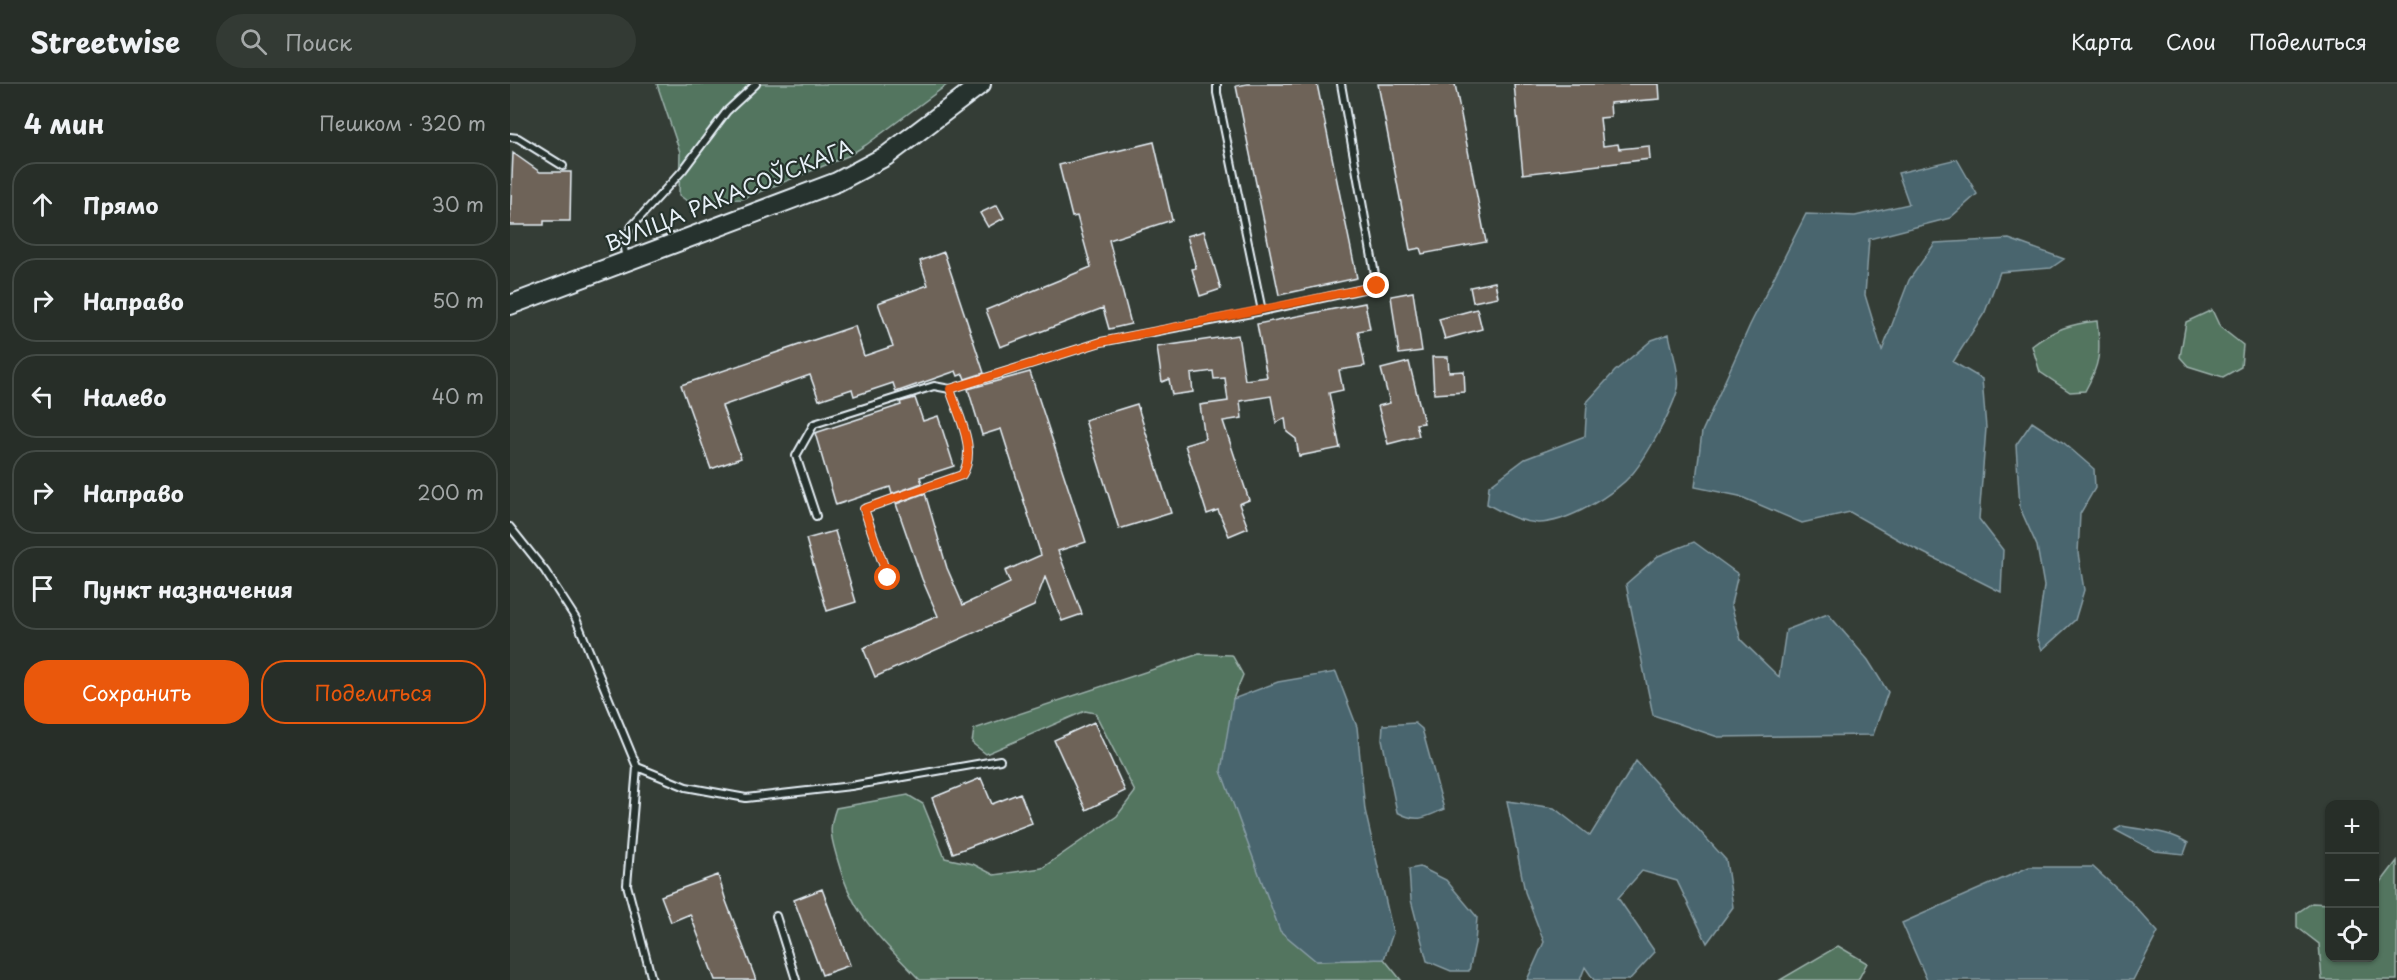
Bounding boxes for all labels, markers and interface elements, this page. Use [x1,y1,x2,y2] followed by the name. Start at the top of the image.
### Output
[216,14,636,68] search box
[30,20,180,63] text: Streetwise
[237,25,270,58] icon: search
[285,25,352,58] text: Поиск
[2071,25,2133,57] text: Карта
[2166,25,2216,57] text: Слои
[2249,25,2367,57] text: Поделиться
[24,104,105,143] text: 4 мин
[319,108,486,138] text: Пешком · 320 m
[600,130,857,259] street label: ВУЛІЦА РАКАСОЎСКАГА
[26,188,59,221] icon: ahead
[83,188,158,221] text: Прямо
[431,189,484,219] text: 30 m
[1363,272,1389,298] route end
[26,284,59,317] icon: right
[83,284,184,317] text: Направо
[432,285,484,315] text: 50 m
[26,380,59,413] icon: left
[83,380,166,413] text: Налево
[432,381,484,411] text: 40 m
[26,476,59,509] icon: right
[83,476,184,509] text: Направо
[417,477,484,507] text: 200 m
[874,564,900,590] route start
[26,572,59,605] icon: arrive
[83,572,293,605] text: Пункт назначения
[24,660,249,724] button: Сохранить
[261,660,486,724] button: Поделиться
[2325,800,2379,962] map controls
[2325,800,2379,854] button: +
[2325,854,2379,908] button: −
[2325,908,2379,962] button: locate

